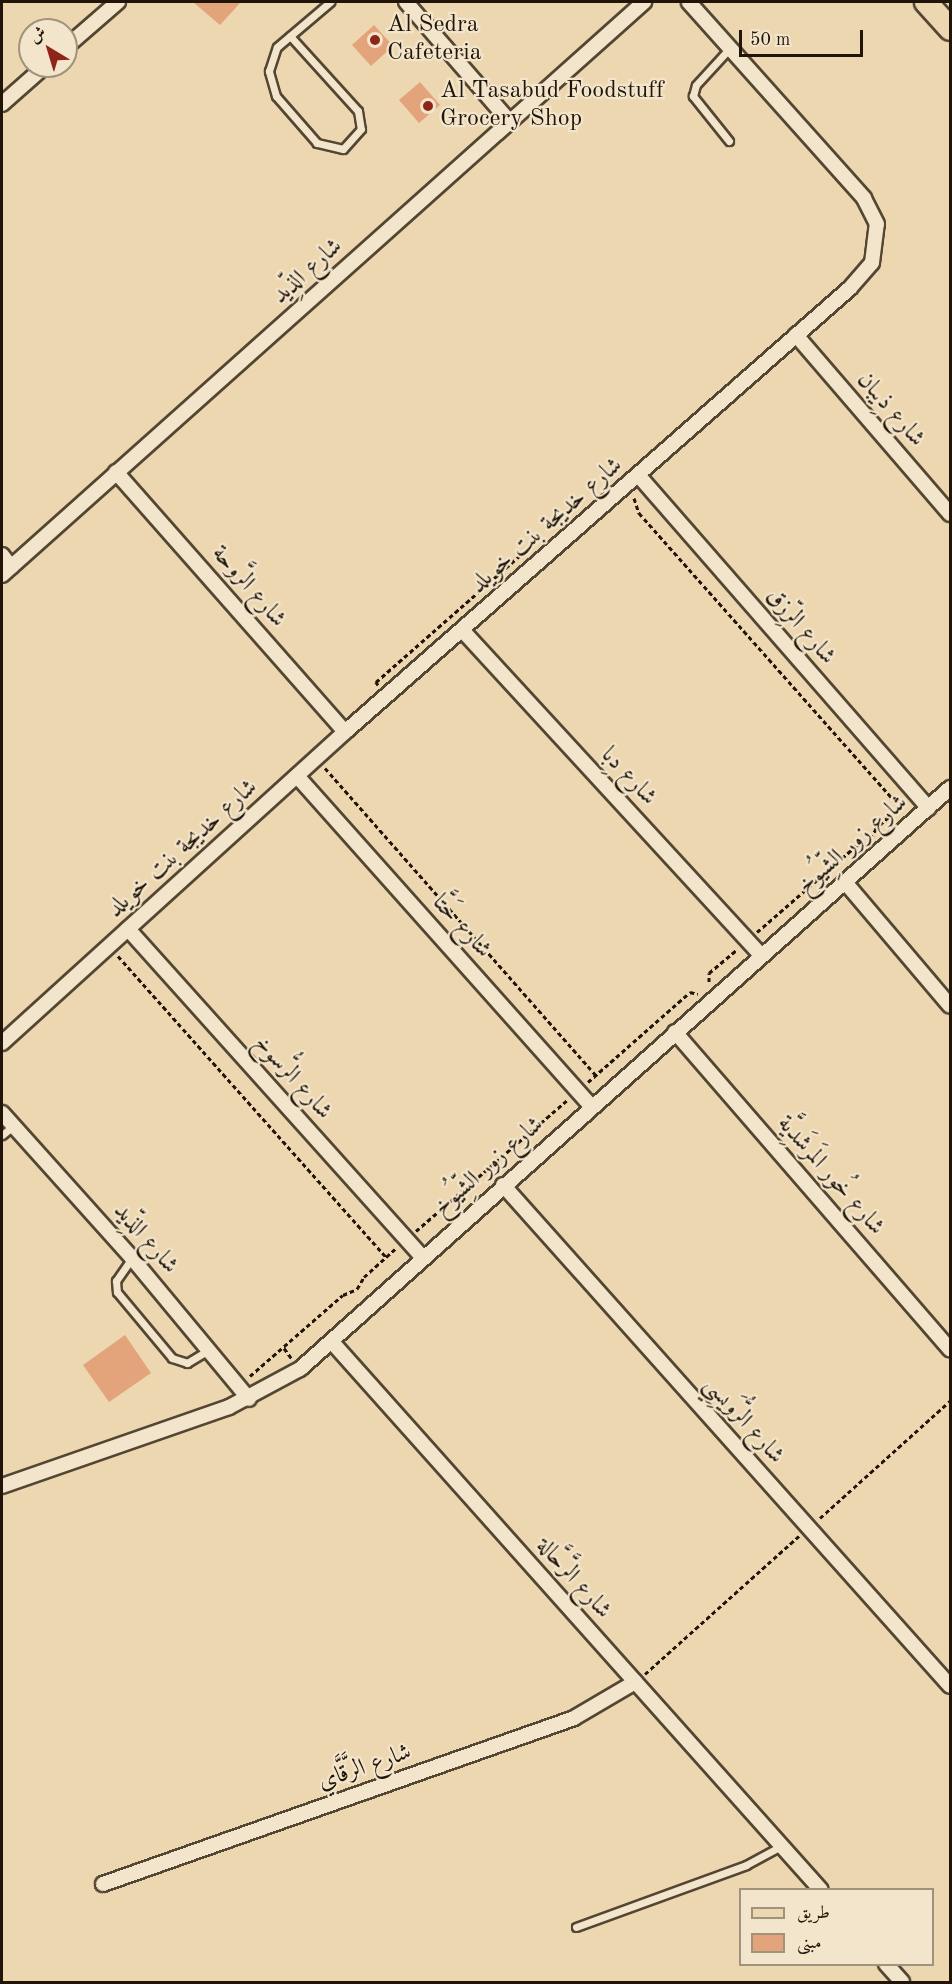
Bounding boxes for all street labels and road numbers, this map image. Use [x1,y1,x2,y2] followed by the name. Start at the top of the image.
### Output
[267,233,349,311] street label: شارع الذِّيد
[850,367,930,453] street label: شارع ذِيبان
[465,452,629,600] street label: شارع خديجة بنت خويلد
[205,540,291,634] street label: شارع الرَّوحة
[759,583,841,671] street label: شارع الرِّزق
[594,742,662,812] street label: شارع دِبا
[102,774,264,924] street label: شارع خديجة بنت خويلد
[792,789,914,901] street label: شارع زور الشِّيُوخ
[425,889,497,965] street label: شارع حَتَّا
[247,1030,337,1126] street label: شارع الرُّسوخ
[770,1110,890,1242] street label: شارع خُور المَرشَدِيَّة
[428,1111,550,1223] street label: شارع زور الشِّيُوخ
[106,1198,184,1280] street label: شارع الذِّيد
[696,1372,790,1470] street label: شارع الرُّوَيسِي
[529,1533,617,1625] street label: شارع الرَّحَّالة
[315,1739,415,1797] street label: شارع الرَّقَّاي

